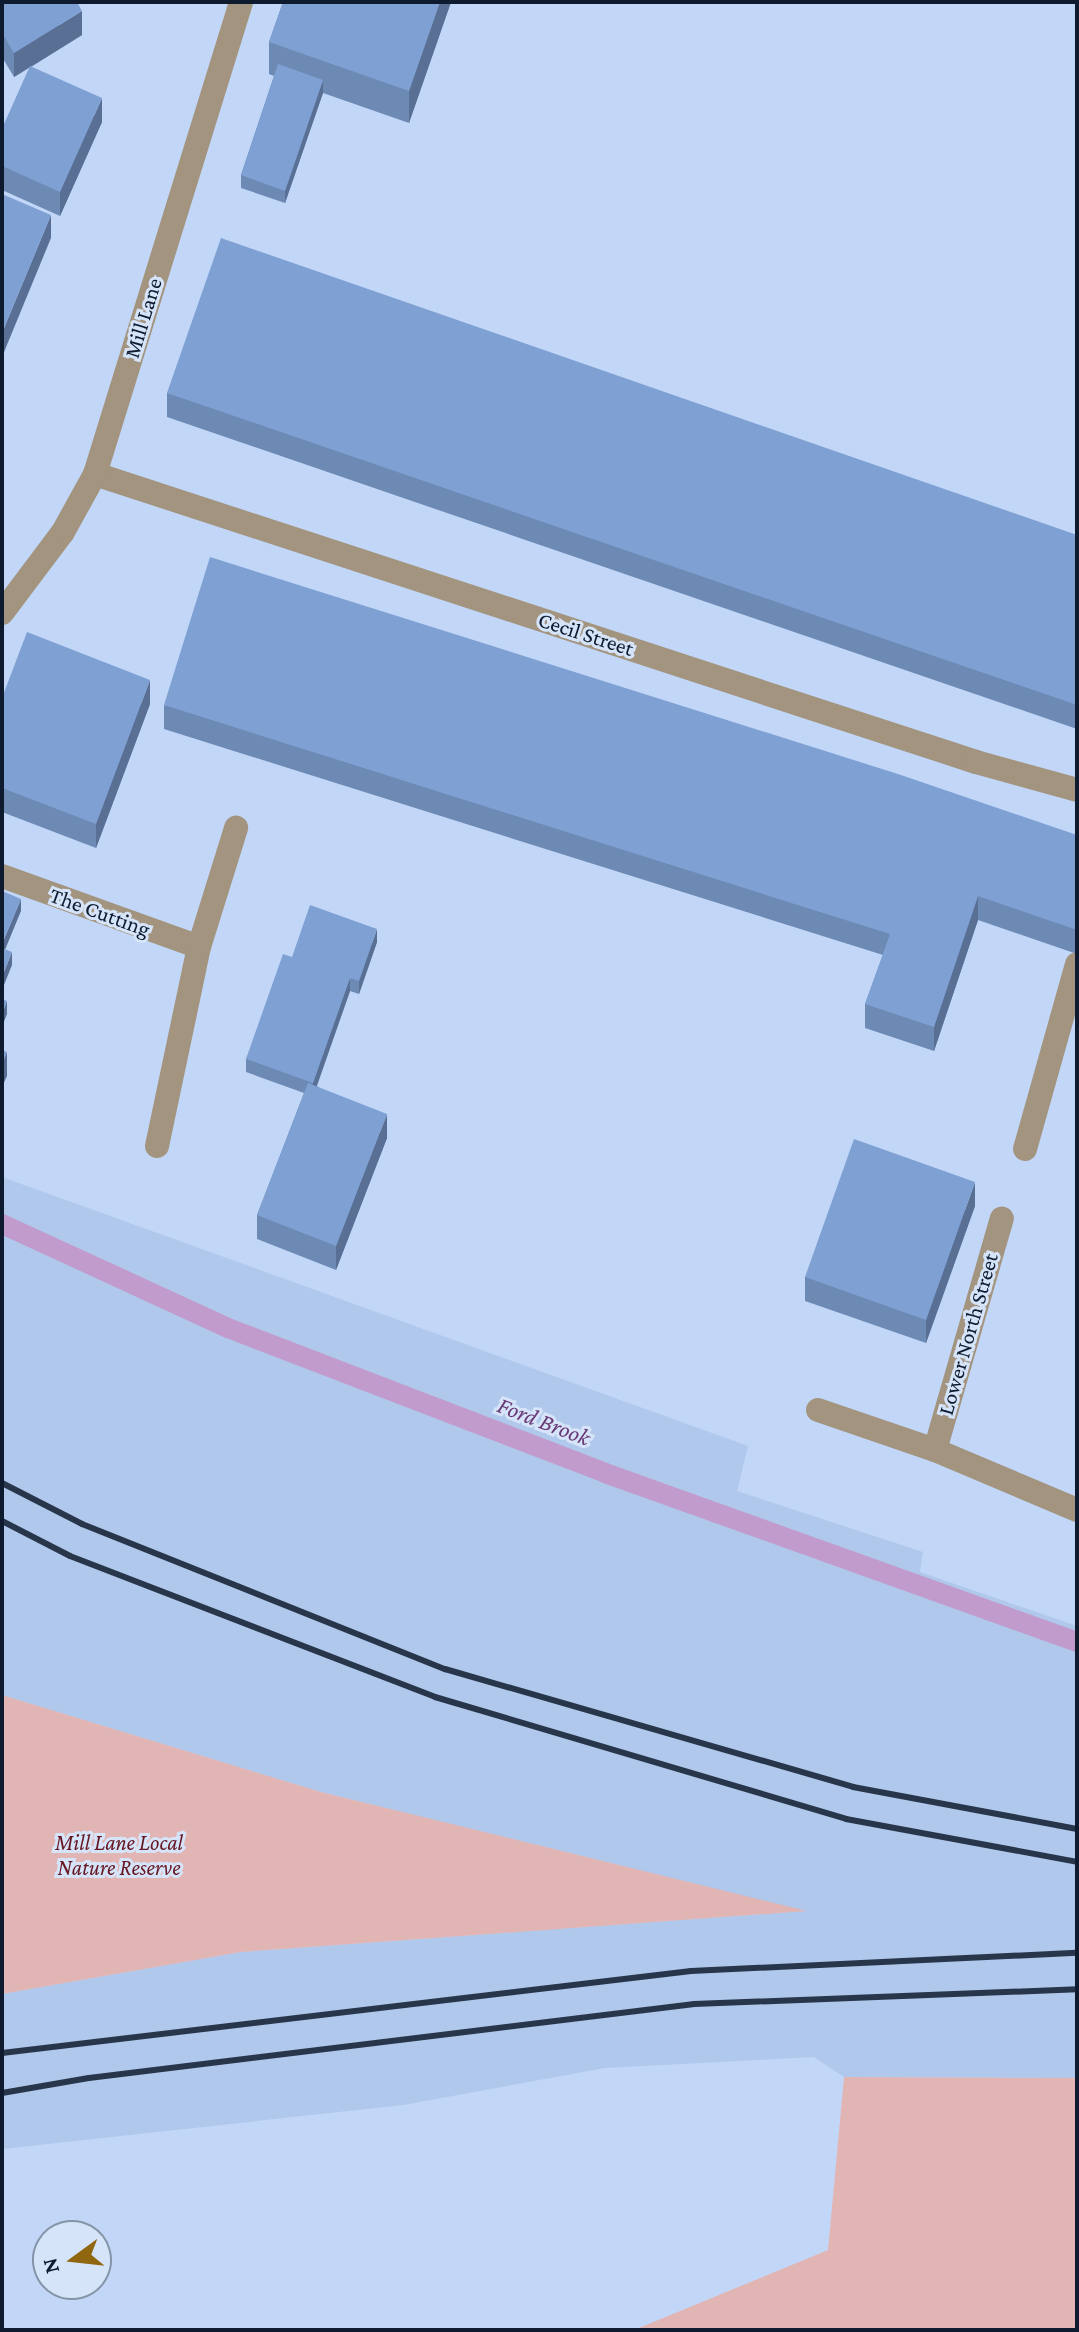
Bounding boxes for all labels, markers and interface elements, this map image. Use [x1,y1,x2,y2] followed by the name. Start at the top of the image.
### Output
[118,275,168,361] street label: Mill Lane
[535,606,637,662] street label: Cecil Street
[46,882,154,942] street label: The Cutting
[932,1250,1004,1418] street label: Lower North Street
[493,1390,595,1452] water label: Ford Brook
[55,1829,183,1880] park label: Mill Lane Local Nature Reserve
[32,2220,112,2300] north arrow
[36,2255,64,2276] text: N

